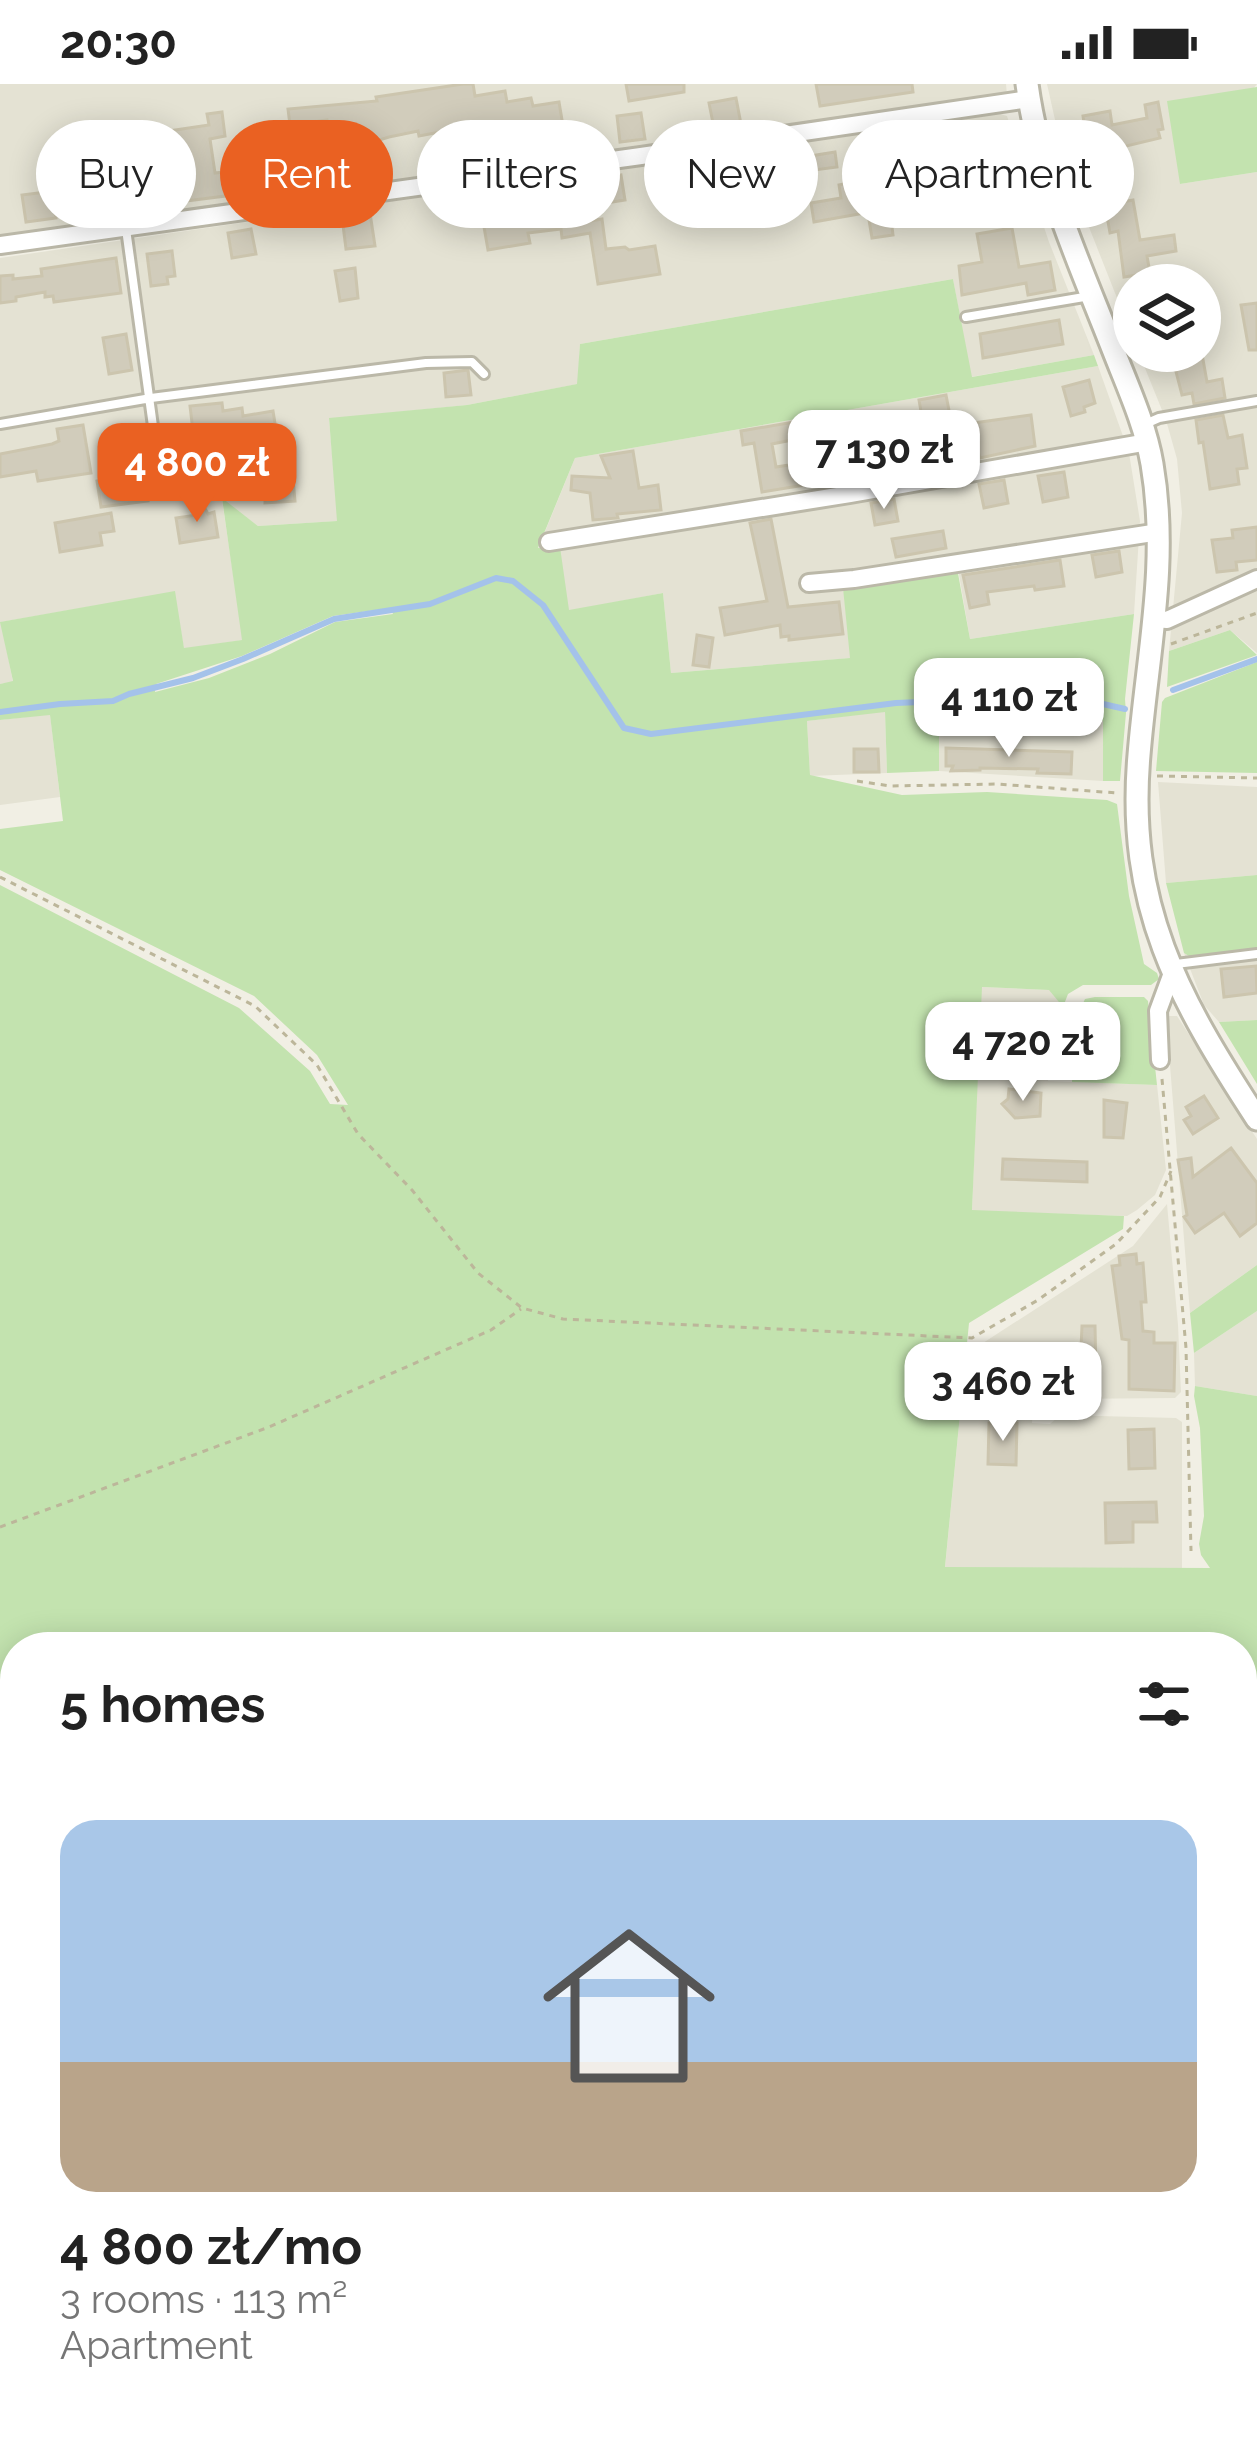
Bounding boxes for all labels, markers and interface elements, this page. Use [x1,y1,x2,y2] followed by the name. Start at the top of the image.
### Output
[60,16,177,69] text: 20:30
[36,120,196,228] chip: Buy
[220,120,393,228] chip: Rent
[417,120,620,228] chip: Filters
[644,120,818,228] chip: New
[842,120,1134,228] chip: Apartment
[1113,264,1221,372] map controls
[1113,264,1221,372] button: layers
[760,410,1008,512] pin: 7 130 zł
[73,423,321,525] pin: 4 800 zł
[815,426,953,472] text: 7 130 zł
[124,439,270,485] text: 4 800 zł
[885,658,1133,760] pin: 4 110 zł
[941,674,1077,720] text: 4 110 zł
[899,1002,1147,1104] pin: 4 720 zł
[952,1018,1094,1064] text: 4 720 zł
[879,1342,1127,1444] pin: 3 460 zł
[931,1358,1075,1404] text: 3 460 zł
[1131,1671,1197,1737] icon: filters
[60,1674,265,1734] text: 5 homes
[521,1898,737,2114] icon: home
[60,2216,362,2276] text: 4 800 zł/mo
[60,2276,347,2322] text: 3 rooms · 113 m²
[60,2322,253,2368] text: Apartment

